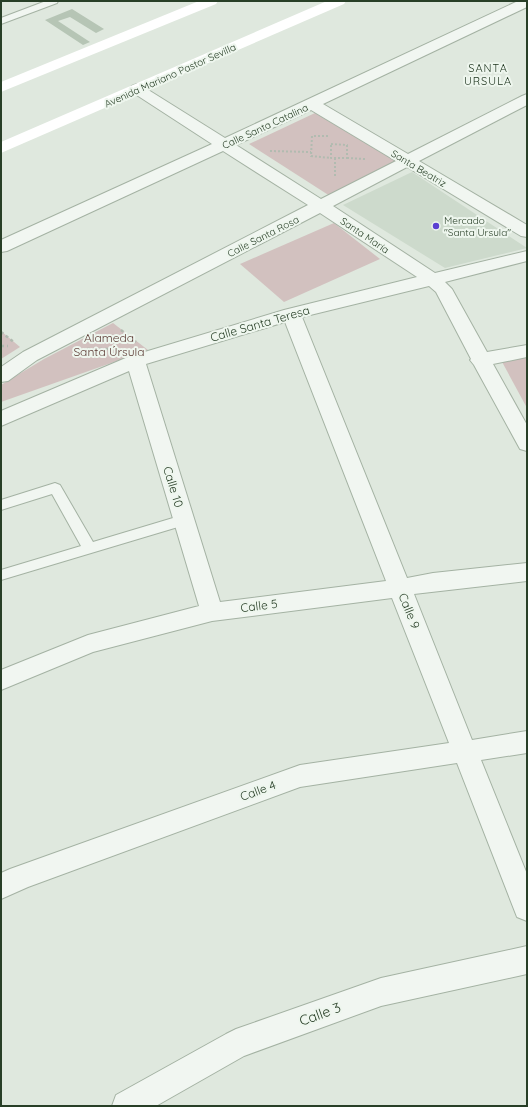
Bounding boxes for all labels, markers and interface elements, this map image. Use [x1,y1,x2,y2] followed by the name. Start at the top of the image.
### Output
[102,40,238,110] street label: Avenida Mariano Pastor Sevilla
[464,61,512,88] district label: SANTA URSULA
[220,101,310,152] street label: Calle Santa Catalina
[389,147,449,190] street label: Santa Beatriz
[225,213,301,260] street label: Calle Santa Rosa
[338,214,392,256] street label: Santa María
[444,214,511,239] place label: Mercado "Santa Ursula"
[431,221,441,231] marker: Mercado "Santa Ursula"
[208,302,311,345] street label: Calle Santa Teresa
[73,330,145,359] park label: Alameda Santa Úrsula
[160,465,187,509] street label: Calle 10
[396,591,424,631] street label: Calle 9
[240,596,278,615] street label: Calle 5
[238,777,278,804] street label: Calle 4
[297,998,343,1030] street label: Calle 3

